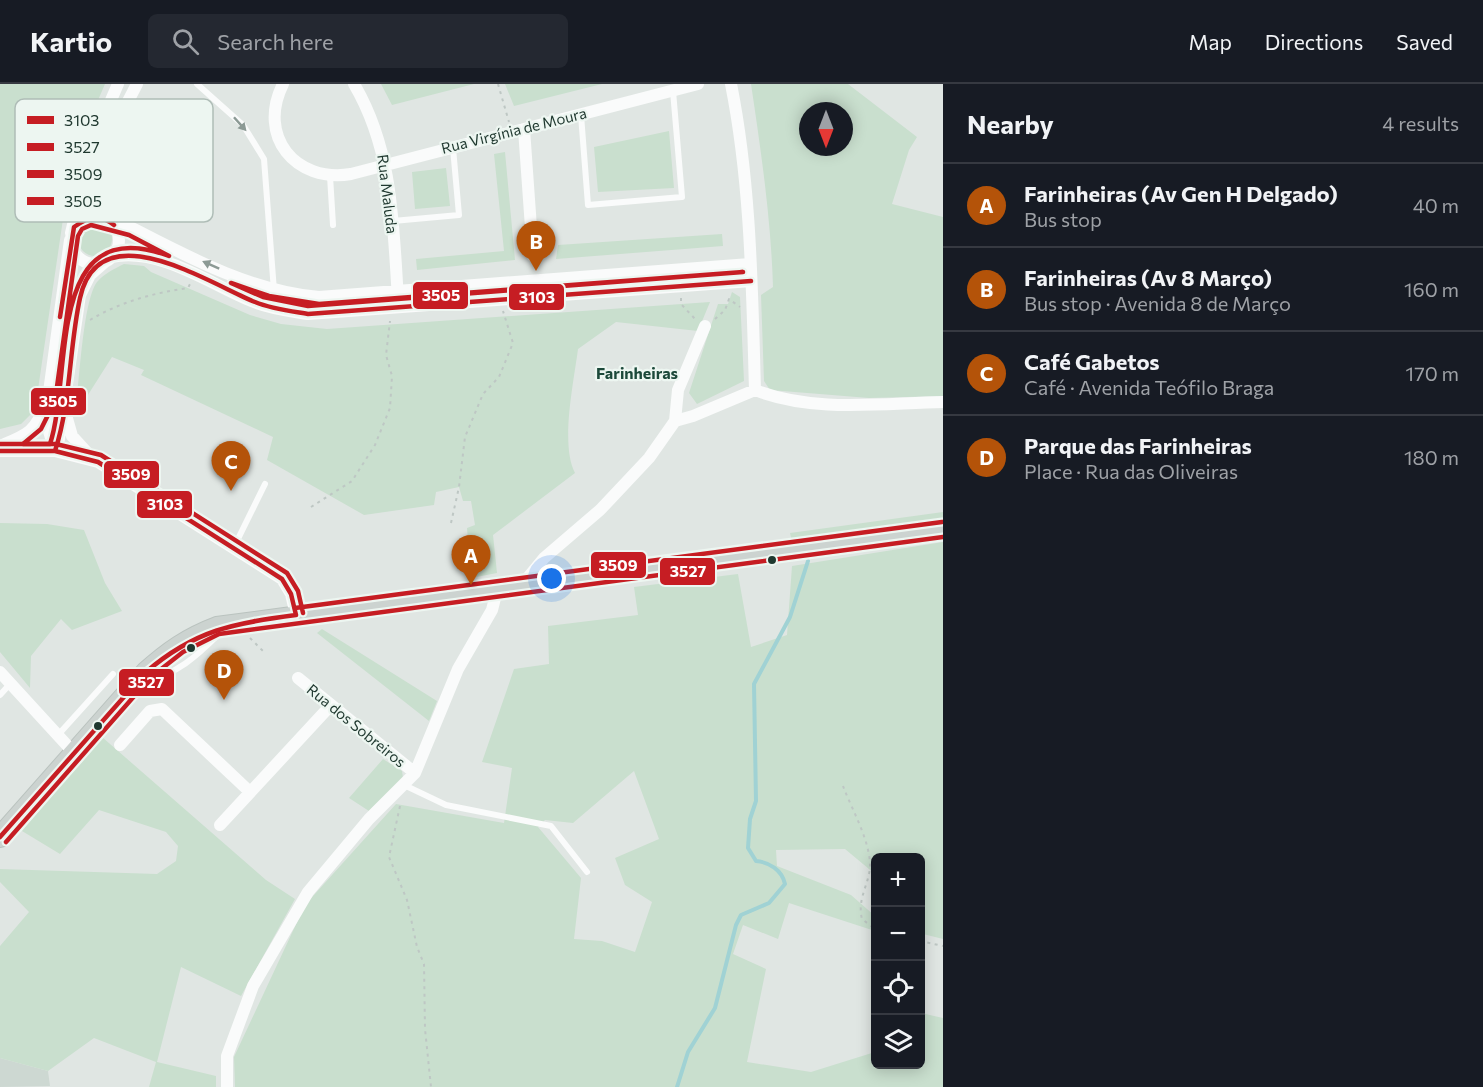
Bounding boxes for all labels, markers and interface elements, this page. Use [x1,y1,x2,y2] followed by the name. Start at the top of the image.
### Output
[148,14,568,68] search box
[30,24,112,58] text: Kartio
[169,25,202,58] icon: search
[217,28,334,55] text: Search here
[1189,29,1232,54] text: Map
[1265,29,1363,54] text: Directions
[1396,29,1453,54] text: Saved
[15,99,213,222] legend
[799,102,853,156] north arrow
[439,103,588,157] street label: Rua Virgínia de Moura
[967,108,1054,139] text: Nearby
[64,110,100,129] text: 3103
[1382,111,1459,135] text: 4 results
[233,116,247,131] one-way arrow
[64,137,100,156] text: 3527
[374,153,402,235] street label: Rua Maluda
[64,164,102,183] text: 3509
[1024,180,1338,207] text: Farinheiras (Av Gen H Delgado)
[64,191,102,210] text: 3505
[979,193,994,217] text: A
[1413,193,1459,217] text: 40 m
[1024,207,1102,231] text: Bus stop
[516,222,556,271] pin: B
[202,260,219,269] one-way arrow
[1024,264,1272,291] text: Farinheiras (Av 8 Março)
[980,277,993,301] text: B
[1404,277,1459,301] text: 160 m
[412,281,469,310] line badge: 3505
[508,283,565,311] line badge: 3103
[422,285,460,304] text: 3505
[519,287,555,306] text: 3103
[1024,291,1291,315] text: Bus stop · Avenida 8 de Março
[1024,348,1160,375] text: Café Gabetos
[980,361,993,385] text: C
[1406,361,1459,385] text: 170 m
[596,363,678,382] district label: Farinheiras
[1024,375,1274,399] text: Café · Avenida Teófilo Braga
[30,387,87,416] line badge: 3505
[39,391,77,410] text: 3505
[1024,432,1252,459] text: Parque das Farinheiras
[212,442,250,491] pin: C
[979,445,994,469] text: D
[1404,445,1459,469] text: 180 m
[1024,459,1238,483] text: Place · Rua das Oliveiras
[103,460,160,489] line badge: 3509
[111,464,151,483] text: 3509
[136,490,193,519] line badge: 3103
[147,494,183,513] text: 3103
[452,536,490,585] pin: A
[590,551,647,579] line badge: 3509
[766,554,778,566] unlabelled marker
[598,555,638,574] text: 3509
[659,557,716,586] line badge: 3527
[670,561,706,580] text: 3527
[537,564,566,593] your location
[185,642,197,654] unlabelled marker
[204,650,244,700] pin: D
[118,668,175,697] line badge: 3527
[128,672,164,691] text: 3527
[304,680,410,771] street label: Rua dos Sobreiros
[92,720,104,732] unlabelled marker
[871,853,925,1069] map controls
[871,853,925,907] button: +
[871,907,925,961] button: −
[871,961,925,1015] button: locate
[871,1015,925,1069] button: layers

